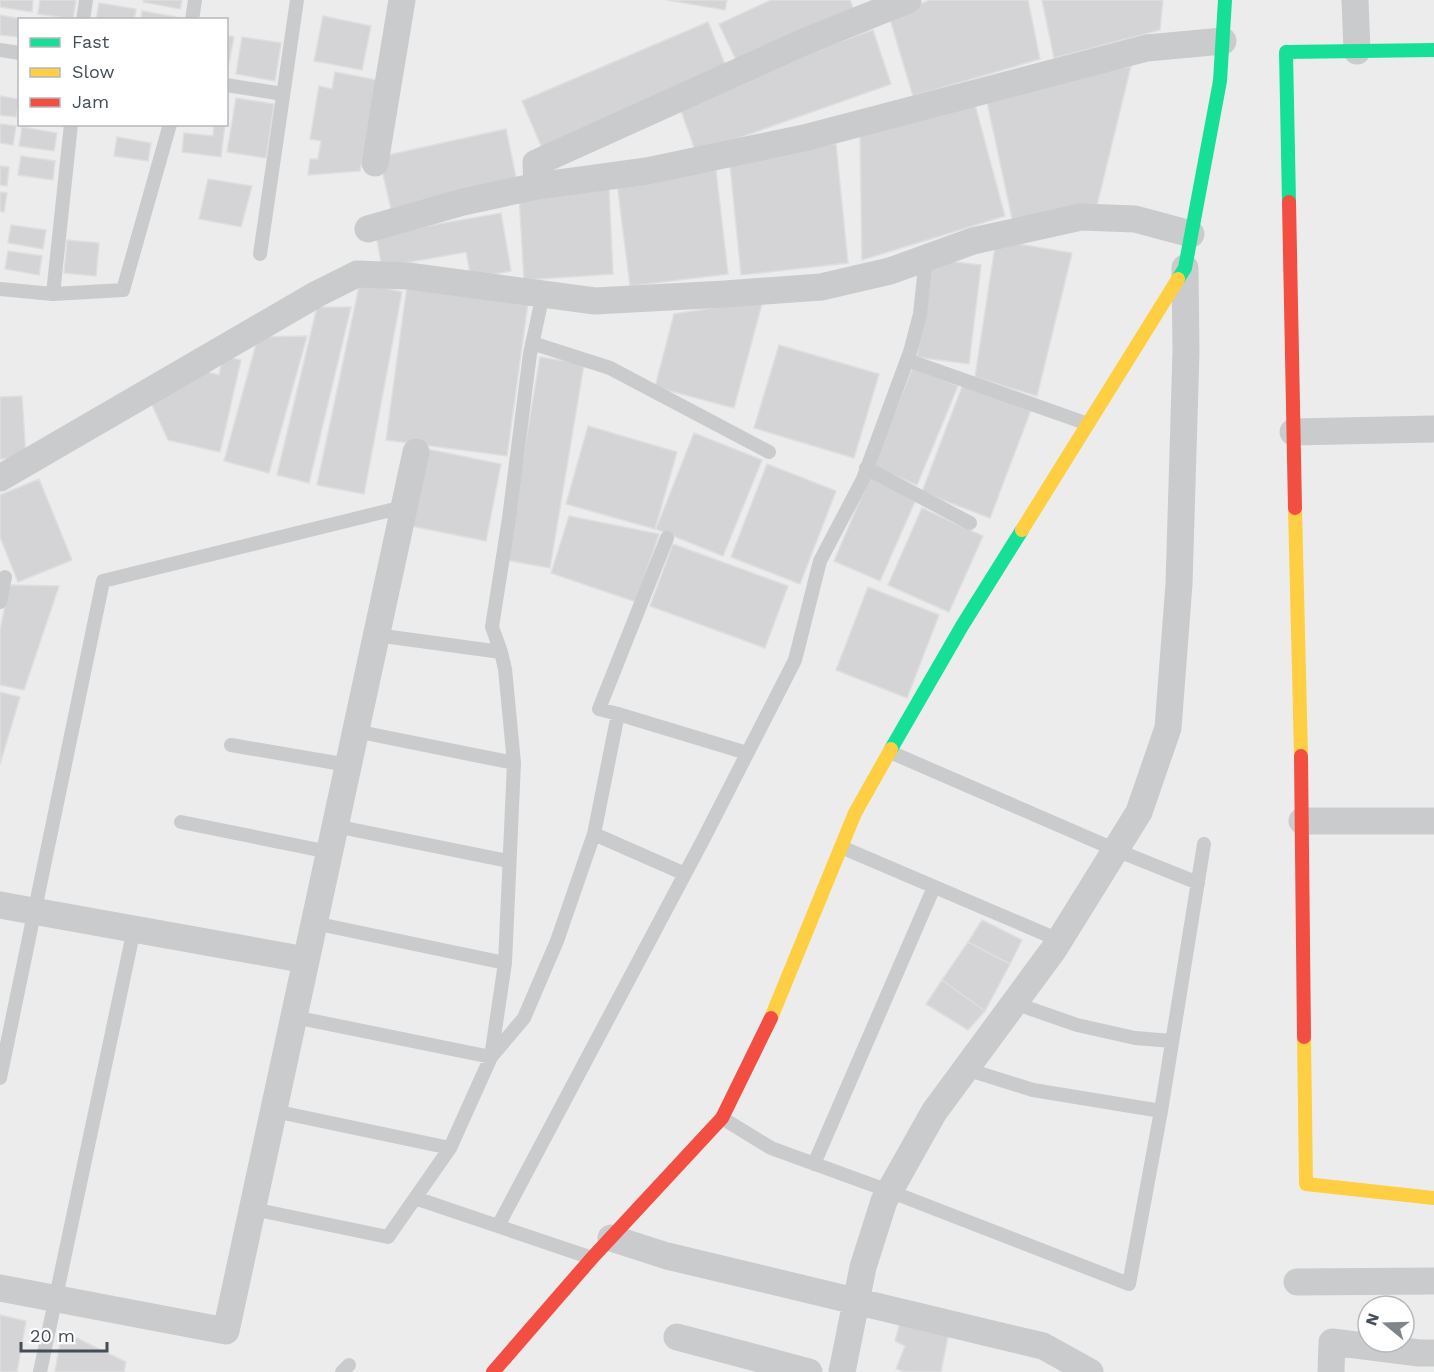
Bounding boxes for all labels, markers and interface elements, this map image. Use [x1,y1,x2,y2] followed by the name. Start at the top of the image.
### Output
[18,18,228,126] legend
[72,31,110,52] text: Fast
[72,61,115,82] text: Slow
[72,91,109,112] text: Jam
[1356,1294,1416,1354] north arrow
[1361,1311,1383,1328] text: N
[21,1315,106,1353] scale bar
[30,1325,75,1346] text: 20 m

